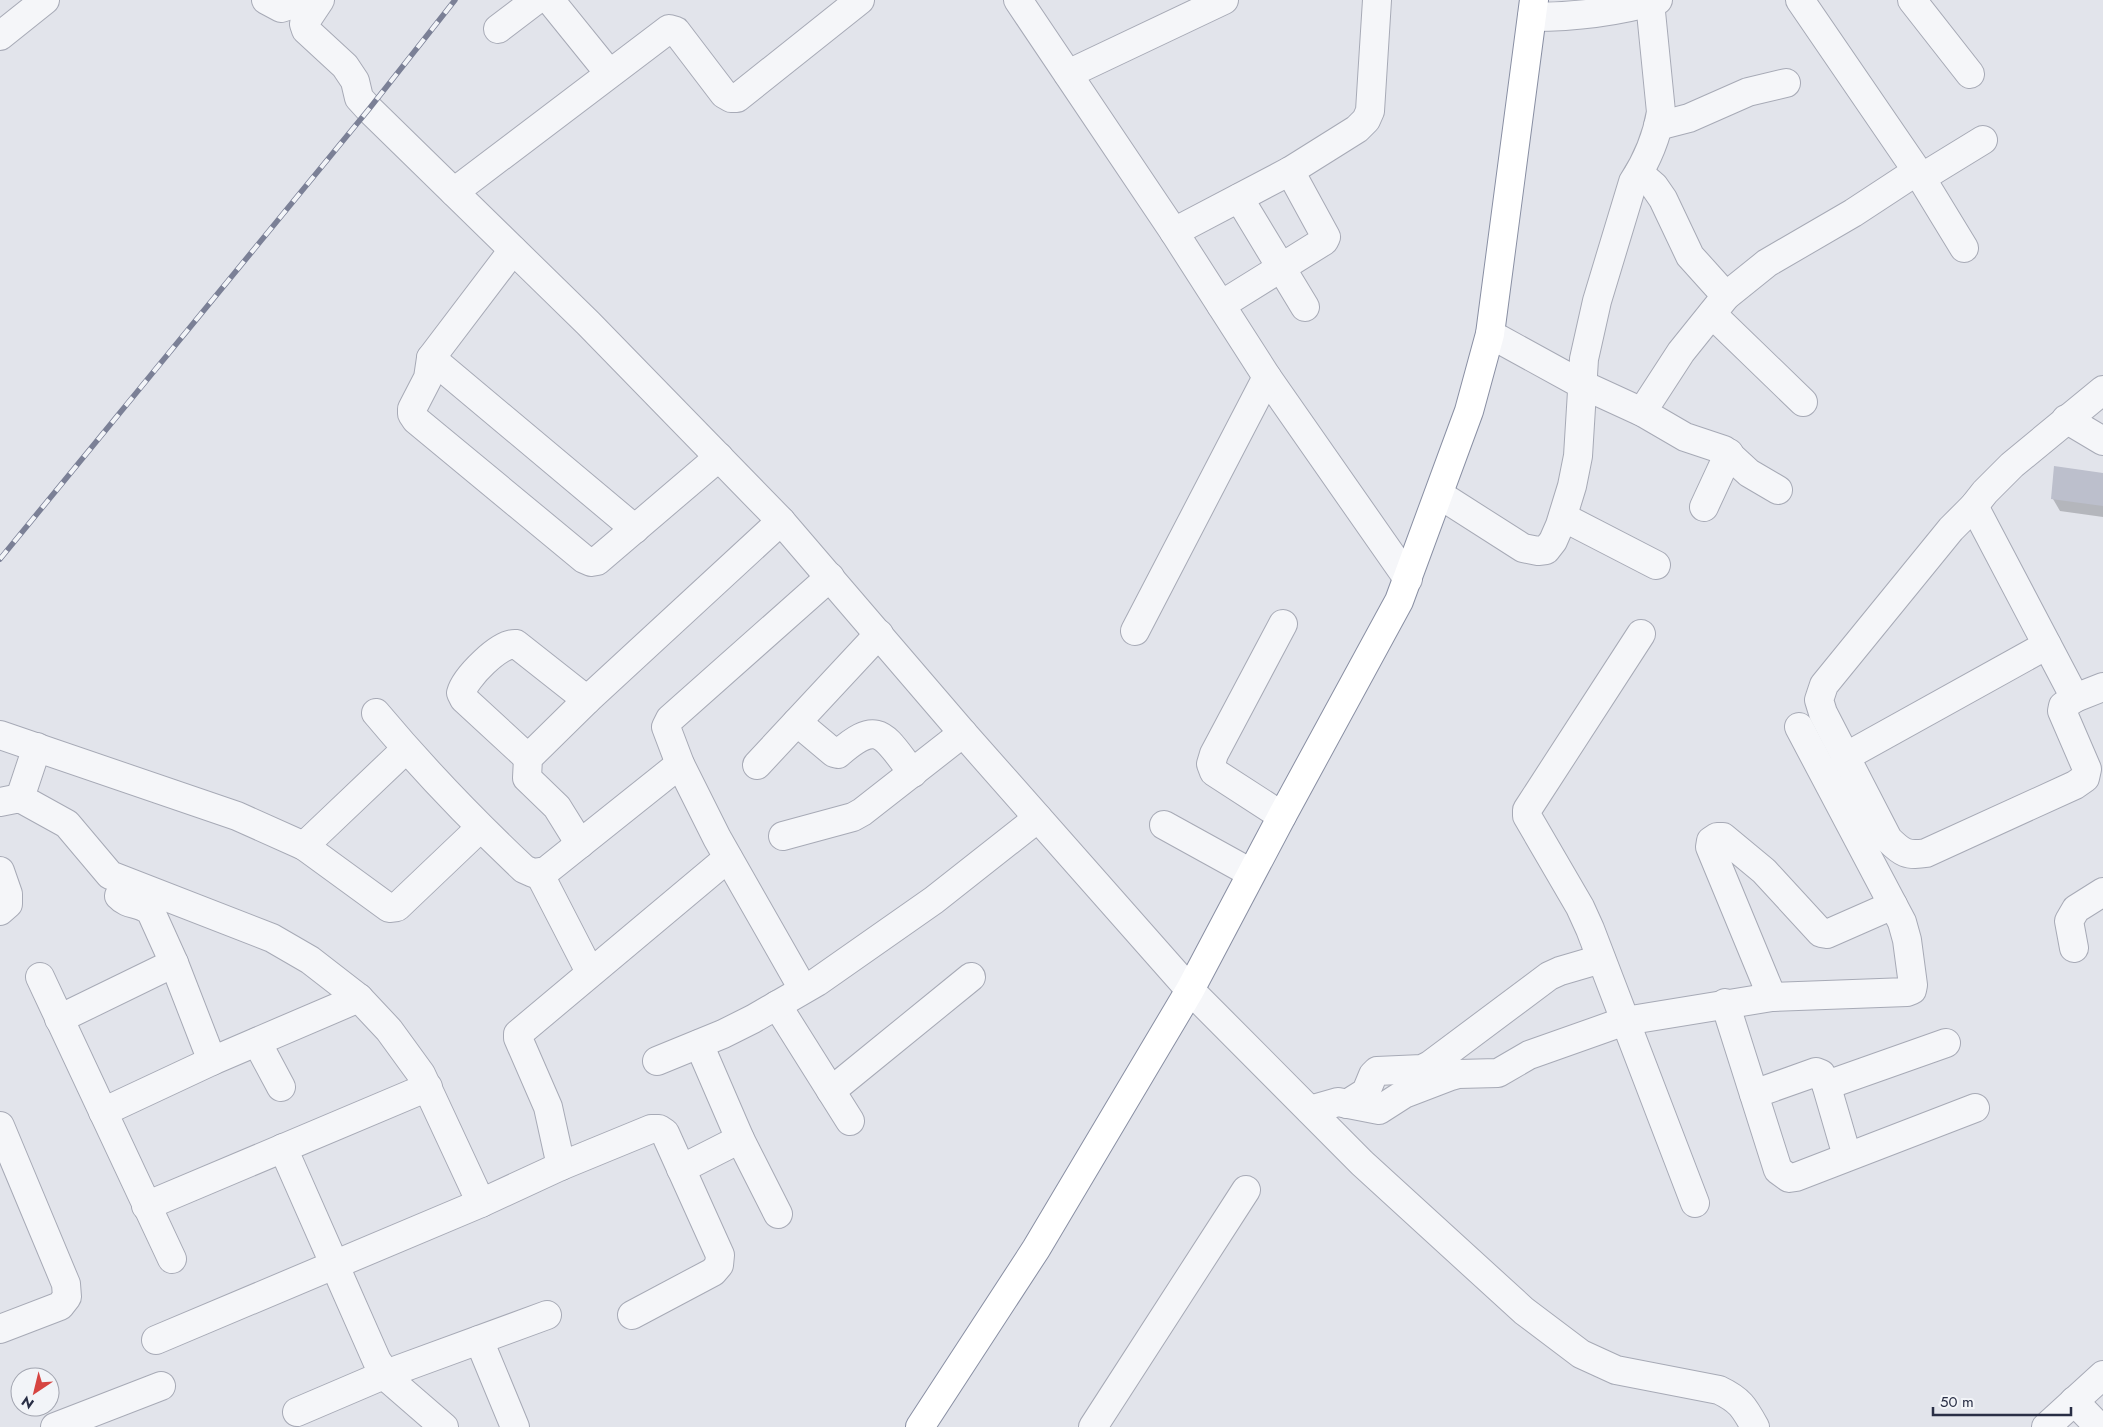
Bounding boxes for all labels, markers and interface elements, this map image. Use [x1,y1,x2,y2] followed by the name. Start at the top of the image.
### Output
[10,1367,60,1417] north arrow
[1933,1384,2070,1416] scale bar
[17,1391,38,1414] text: N
[1940,1391,1974,1413] text: 50 m

